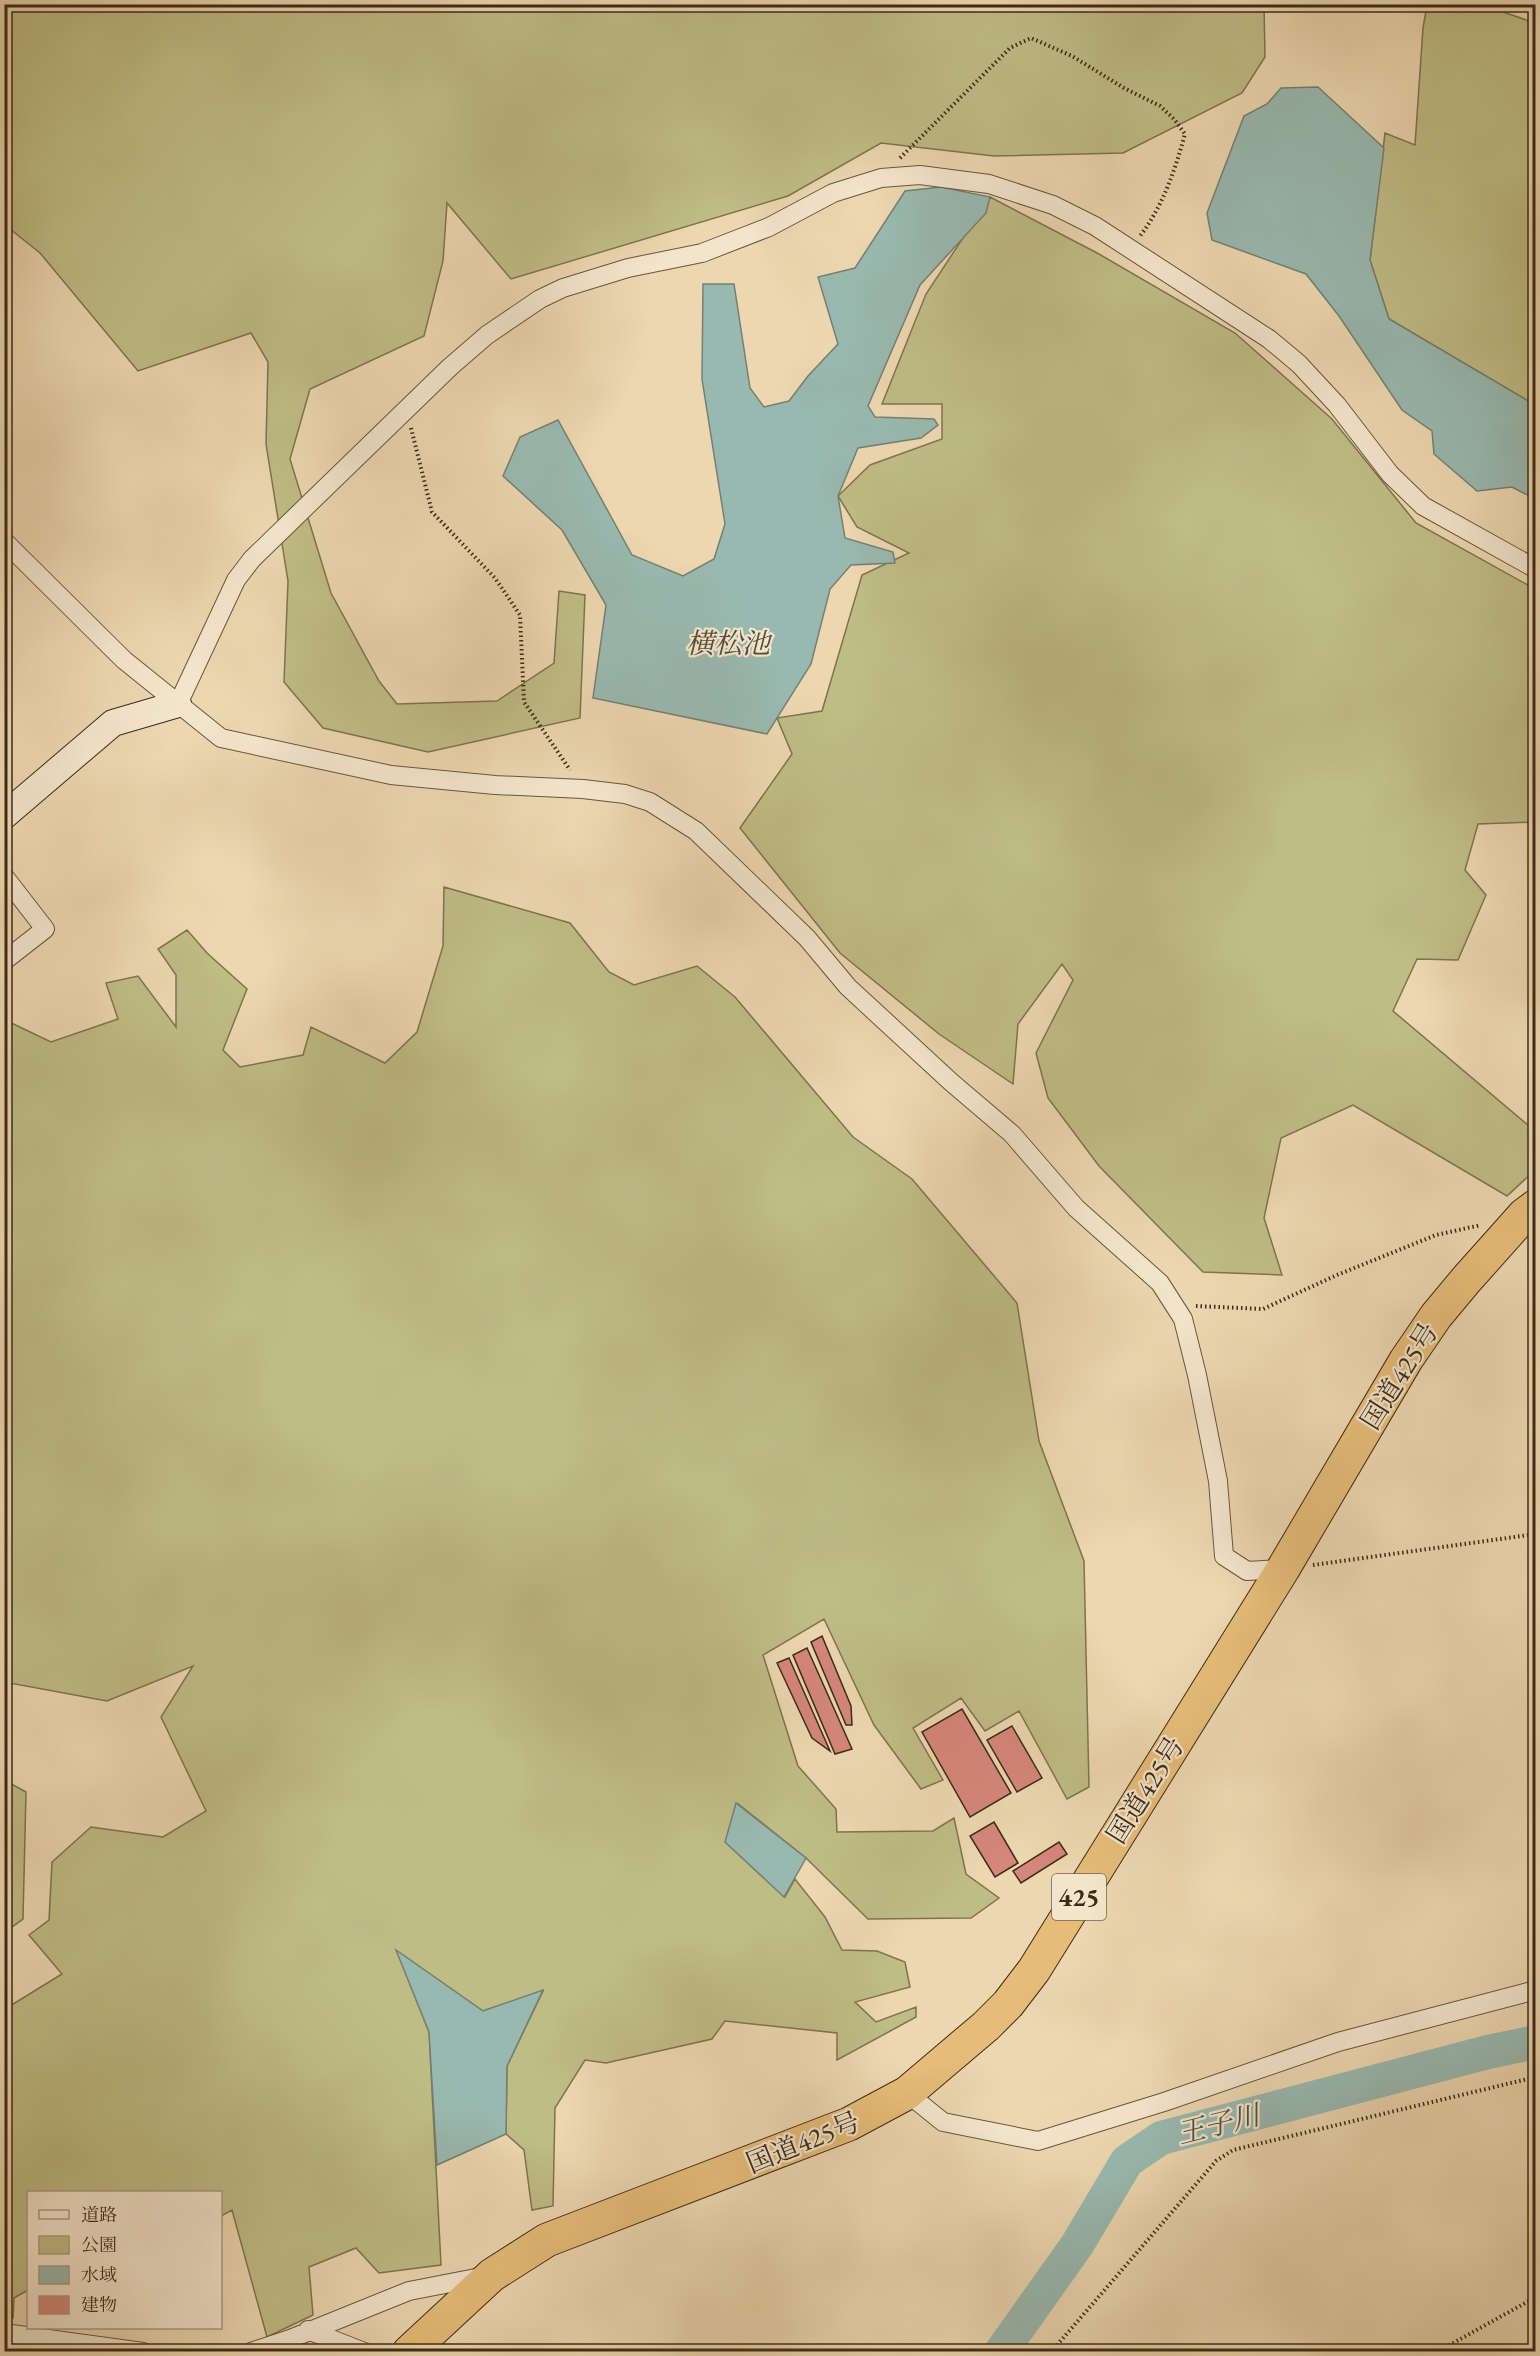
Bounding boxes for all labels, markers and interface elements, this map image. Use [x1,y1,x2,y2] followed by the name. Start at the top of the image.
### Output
[686,625,773,661] water label: 横松池
[1352,1316,1446,1436] street label: 国道425号
[1098,1730,1192,1850] street label: 国道425号
[1052,1874,1106,1920] road number: 425
[1173,2096,1266,2152] water label: 王子川
[741,2103,865,2181] street label: 国道425号
[27,2191,222,2329] legend
[81,2203,117,2226] text: 道路
[81,2233,117,2256] text: 公園
[81,2263,117,2286] text: 水域
[81,2293,117,2316] text: 建物

